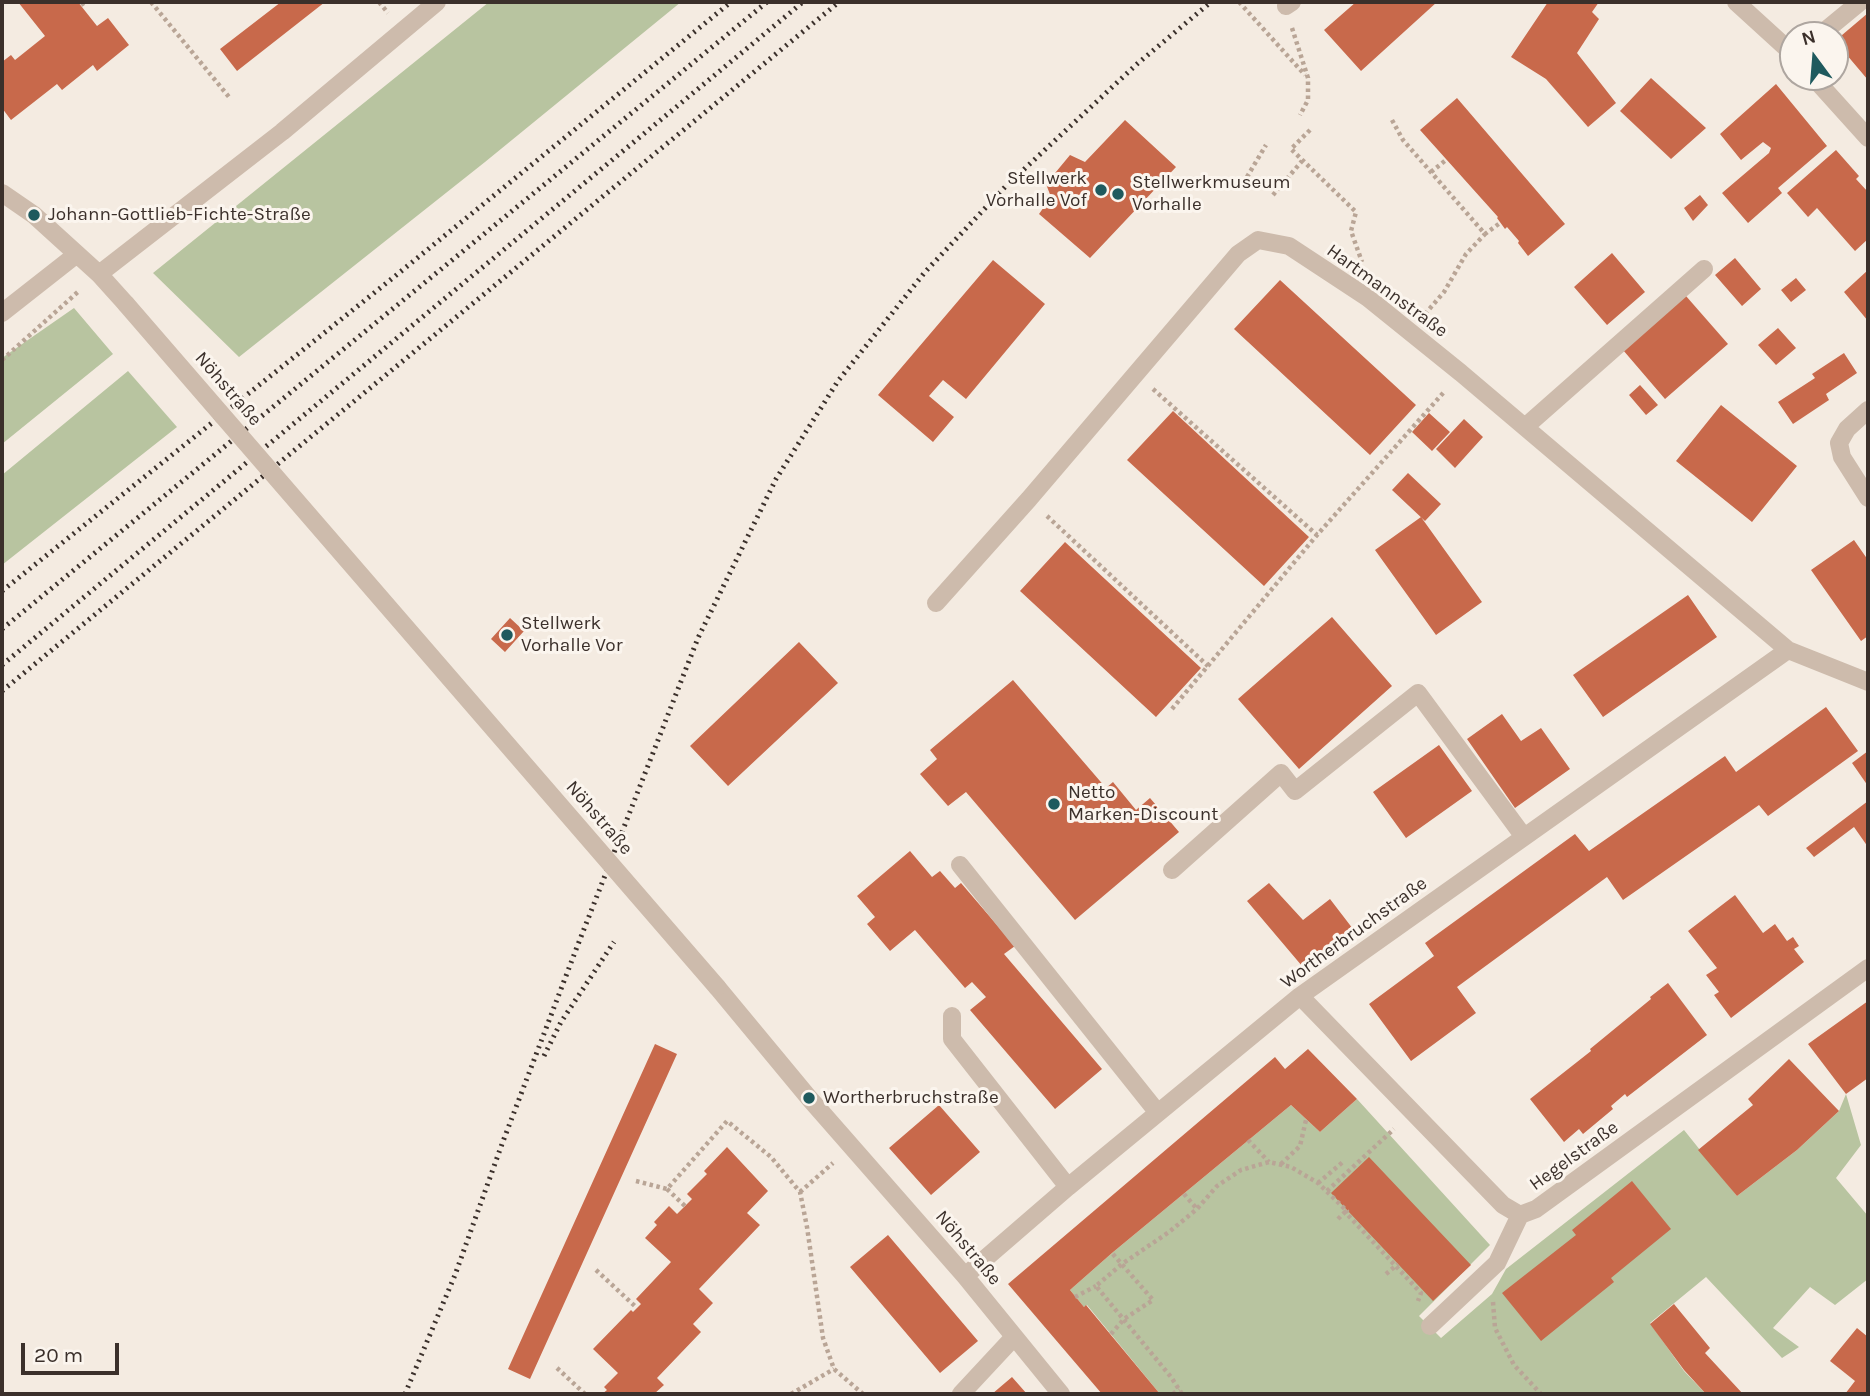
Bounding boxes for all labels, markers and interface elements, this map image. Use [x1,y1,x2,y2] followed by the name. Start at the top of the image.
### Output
[1779,21,1849,91] north arrow
[1799,25,1818,50] text: N
[986,168,1087,212] place label: Stellwerk Vorhalle Vof
[1132,172,1290,216] place label: Stellwerkmuseum Vorhalle
[1093,182,1109,198] marker: Stellwerk Vorhalle Vof
[1110,186,1126,202] marker: Stellwerkmuseum Vorhalle
[48,204,311,226] place label: Johann-Gottlieb-Fichte-Straße
[26,207,42,223] marker: Johann-Gottlieb-Fichte-Straße
[1322,239,1452,343] street label: Hartmannstraße
[190,347,266,431] street label: Nöhstraße
[521,613,622,657] place label: Stellwerk Vorhalle Vor
[499,627,515,643] marker: Stellwerk Vorhalle Vor
[561,776,637,860] street label: Nöhstraße
[1068,782,1218,826] place label: Netto Marken-Discount
[1046,796,1062,812] marker: Netto Marken-Discount
[1276,872,1432,994] street label: Wortherbruchstraße
[823,1087,999,1109] place label: Wortherbruchstraße
[801,1090,817,1106] marker: Wortherbruchstraße
[1525,1116,1623,1196] street label: Hegelstraße
[930,1206,1006,1290] street label: Nöhstraße
[24,1330,122,1374] scale bar
[34,1343,83,1367] text: 20 m

